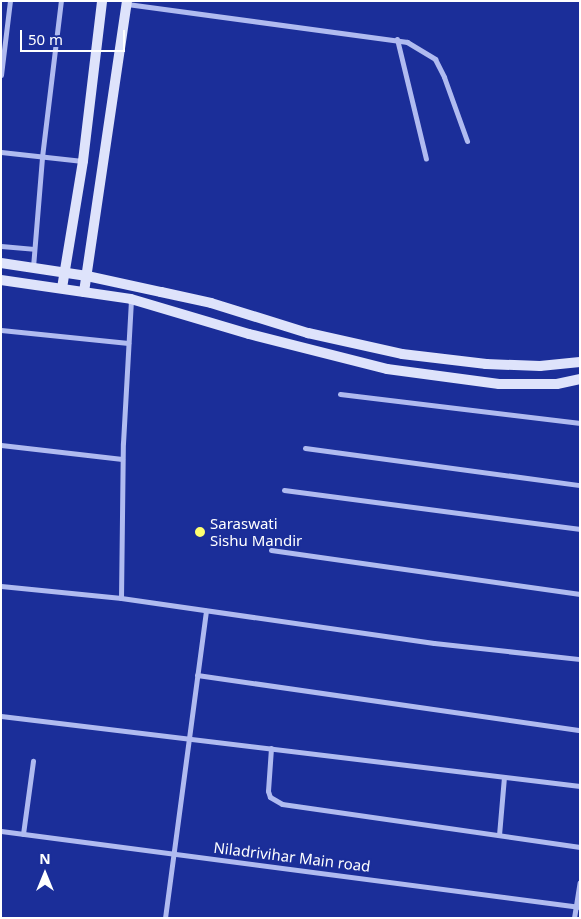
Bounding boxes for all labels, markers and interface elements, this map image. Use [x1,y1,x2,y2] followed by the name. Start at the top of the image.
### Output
[22,20,128,52] scale bar
[28,29,63,49] text: 50 m
[210,514,302,549] place label: Saraswati Sishu Mandir
[194,526,206,538] marker: Saraswati Sishu Mandir
[213,838,371,876] street label: Niladrivihar Main road
[20,849,70,899] north arrow
[39,849,51,868] text: N

